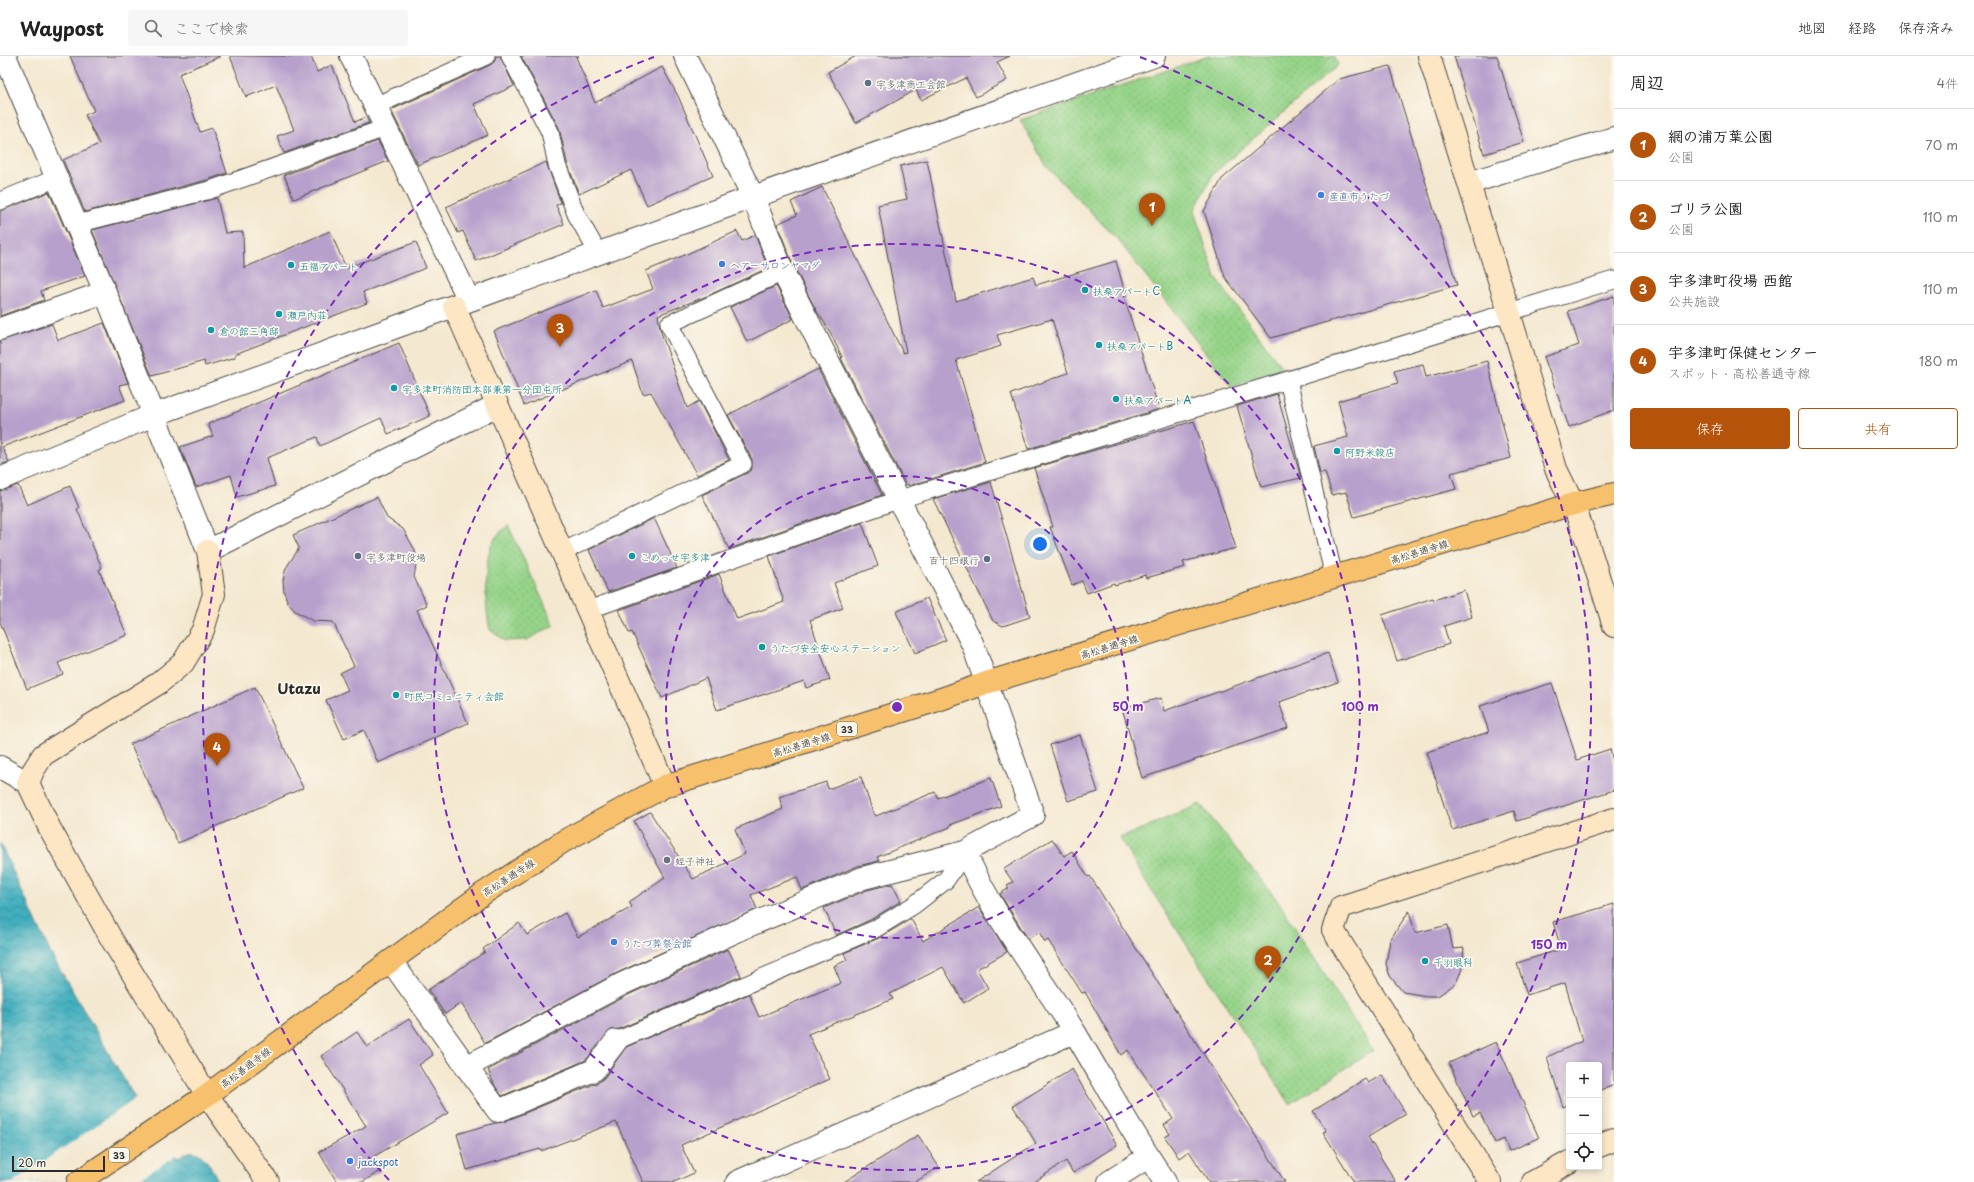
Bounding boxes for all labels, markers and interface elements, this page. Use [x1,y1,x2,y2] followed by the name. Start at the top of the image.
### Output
[128,10,408,46] search box
[20,14,104,42] text: Waypost
[174,16,249,39] text: ここで検索
[142,17,164,39] icon: search
[1798,17,1826,38] text: 地図
[1848,17,1876,38] text: 経路
[1898,17,1954,38] text: 保存済み
[1630,69,1664,95] text: 周辺
[1936,73,1958,92] text: 4件
[876,76,946,91] place label: 宇多津商工会館
[863,78,873,88] marker: 宇多津商工会館
[1668,124,1773,147] text: 網の浦万葉公園
[1640,135,1646,154] text: 1
[1925,135,1958,154] text: 70 m
[1668,147,1694,166] text: 公園
[1329,188,1389,203] place label: 産直市うたづ
[1316,190,1326,200] marker: 産直市うたづ
[1139,193,1165,226] pin: 1
[1668,196,1743,219] text: ゴリラ公園
[1638,207,1648,226] text: 2
[1923,207,1958,226] text: 110 m
[1668,219,1694,238] text: 公園
[730,257,820,272] place label: ヘアーサロンヤマダ
[299,258,358,273] place label: 五福アパート
[717,259,727,269] marker: ヘアーサロンヤマダ
[286,260,296,270] marker: 五福アパート
[1668,268,1793,291] text: 宇多津町役場 西館
[1639,279,1647,298] text: 3
[1923,279,1958,298] text: 110 m
[1093,283,1160,298] place label: 扶桑アパートC
[1080,285,1090,295] marker: 扶桑アパートC
[1668,291,1720,310] text: 公共施設
[287,307,327,322] place label: 瀬戸内荘
[274,309,284,319] marker: 瀬戸内荘
[547,314,573,347] pin: 3
[219,323,279,338] place label: 倉の館三角邸
[206,325,216,335] marker: 倉の館三角邸
[1107,338,1173,353] place label: 扶桑アパートB
[1094,340,1104,350] marker: 扶桑アパートB
[1668,340,1818,363] text: 宇多津町保健センター
[1639,351,1647,370] text: 4
[1919,351,1958,370] text: 180 m
[1668,363,1810,382] text: スポット · 高松善通寺線
[402,381,562,396] place label: 宇多津町消防団本部兼第一分団屯所
[389,383,399,393] marker: 宇多津町消防団本部兼第一分団屯所
[1124,392,1191,407] place label: 扶桑アパートA
[1111,394,1121,404] marker: 扶桑アパートA
[1630,408,1790,449] button: 保存
[1798,408,1958,449] button: 共有
[1345,444,1395,459] place label: 阿野米穀店
[1332,446,1342,456] marker: 阿野米穀店
[1030,534,1050,554] your location
[1388,535,1450,567] street label: 高松善通寺線
[366,549,426,564] place label: 宇多津町役場
[640,549,710,564] place label: こめっせ宇多津
[353,551,363,561] marker: 宇多津町役場
[627,551,637,561] marker: こめっせ宇多津
[929,552,979,567] place label: 百十四銀行
[982,554,992,564] marker: 百十四銀行
[1078,630,1140,662] street label: 高松善通寺線
[770,640,900,655] place label: うたづ安全安心ステーション
[757,642,767,652] marker: うたづ安全安心ステーション
[277,678,321,699] district label: Utazu
[404,688,504,703] place label: 町民コミュニティ会館
[391,690,401,700] marker: 町民コミュニティ会館
[1112,697,1144,715] text: 50 m
[1341,697,1379,715] text: 100 m
[890,700,904,714] centre of rings
[837,722,857,736] road number: 33
[770,728,832,760] street label: 高松善通寺線
[204,733,230,766] pin: 4
[675,853,715,868] place label: 蛭子神社
[479,854,537,900] street label: 高松善通寺線
[662,855,672,865] marker: 蛭子神社
[622,935,692,950] place label: うたづ葬祭会館
[1531,935,1567,953] text: 150 m
[609,937,619,947] marker: うたづ葬祭会館
[1255,946,1281,979] pin: 2
[1433,954,1473,969] place label: 千羽眼科
[1420,956,1430,966] marker: 千羽眼科
[217,1043,273,1091] street label: 高松善通寺線
[1566,1062,1602,1170] map controls
[1566,1062,1602,1098] button: +
[1566,1098,1602,1134] button: −
[1566,1134,1602,1170] button: locate
[109,1148,129,1162] road number: 33
[12,1154,105,1173] scale bar
[18,1154,46,1171] text: 20 m
[357,1154,398,1169] place label: jackspot
[345,1156,355,1166] marker: jackspot

